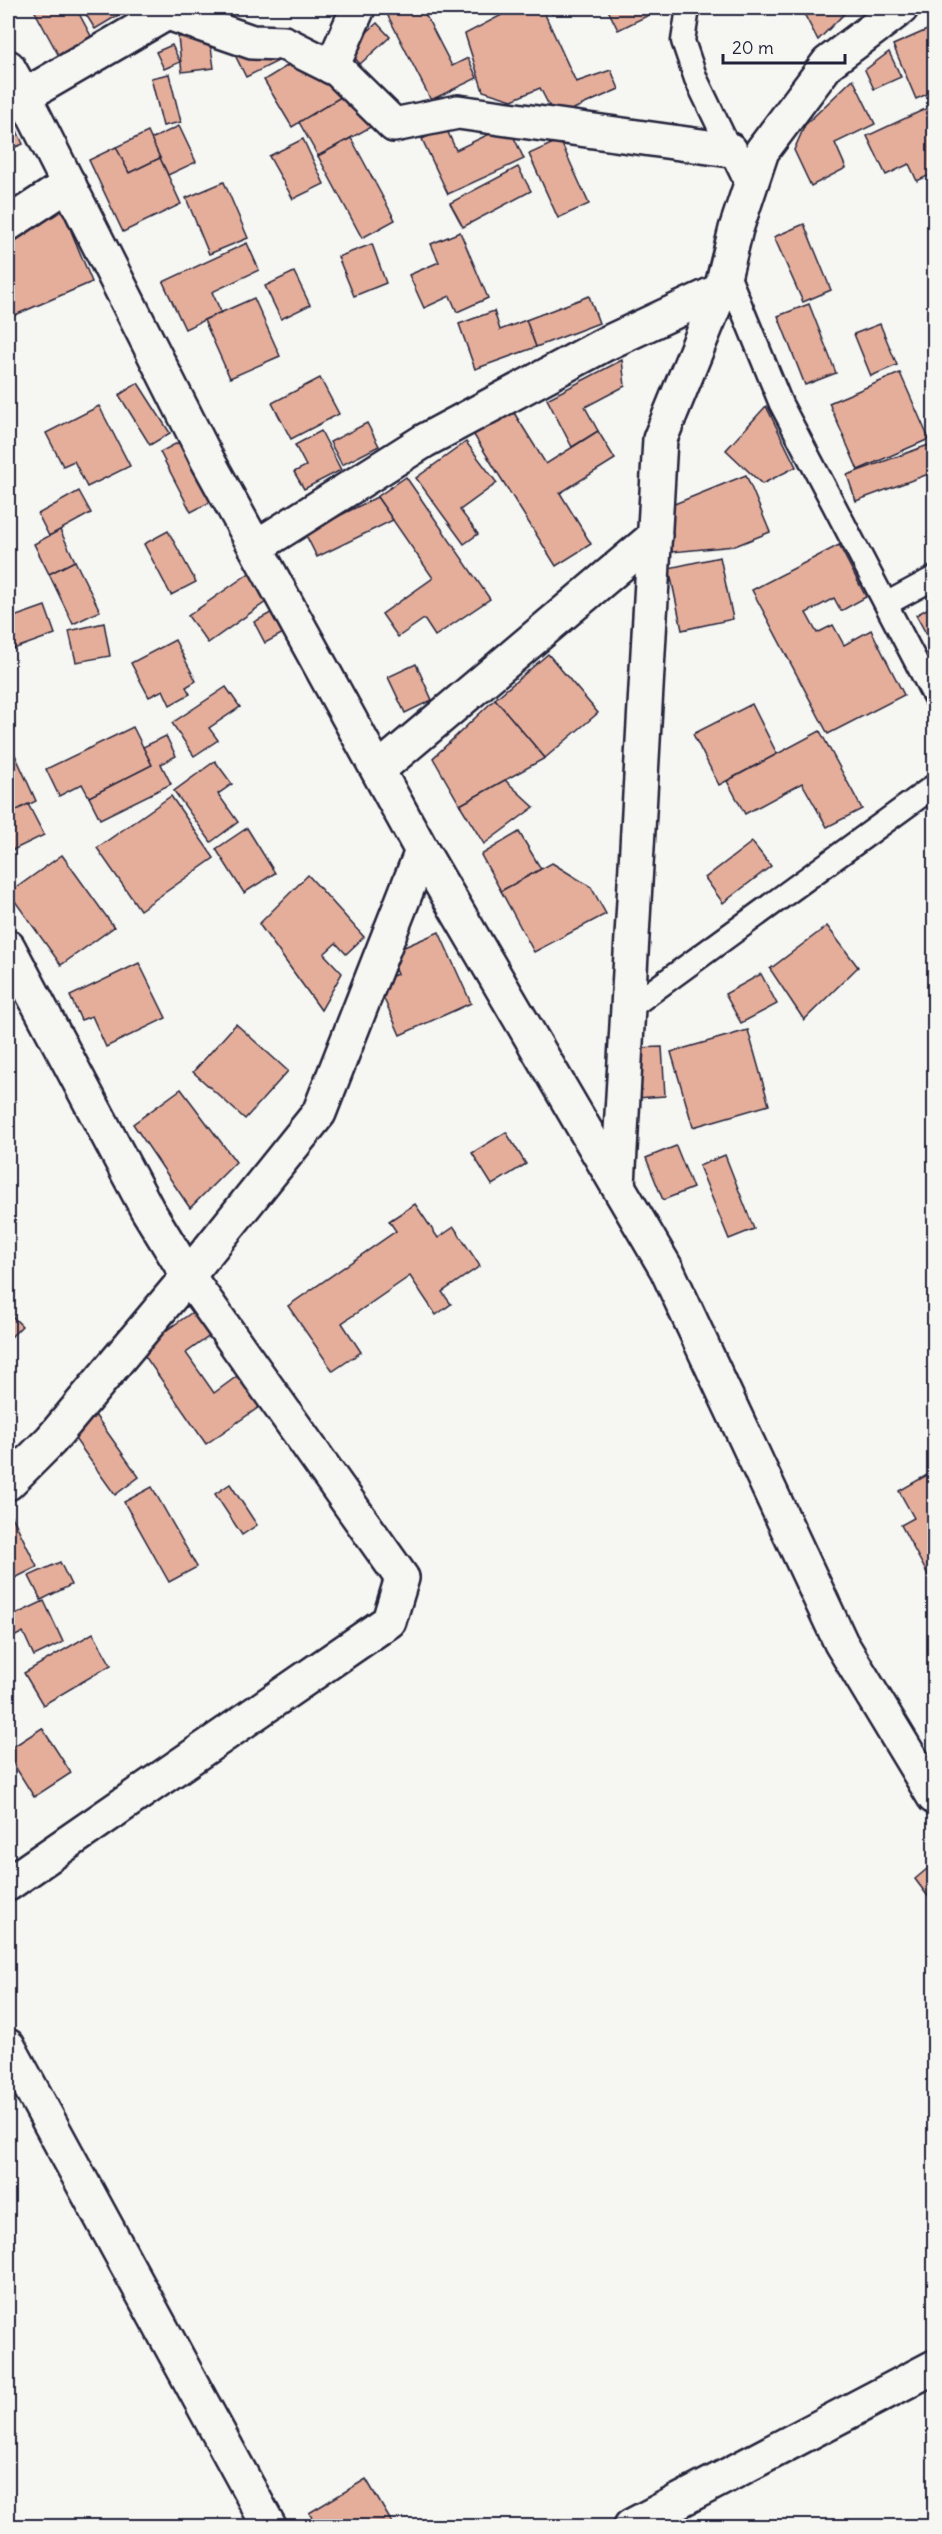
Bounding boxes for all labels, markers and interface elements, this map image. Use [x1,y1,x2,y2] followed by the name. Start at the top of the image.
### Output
[723,27,844,65] scale bar
[732,36,774,59] text: 20 m

